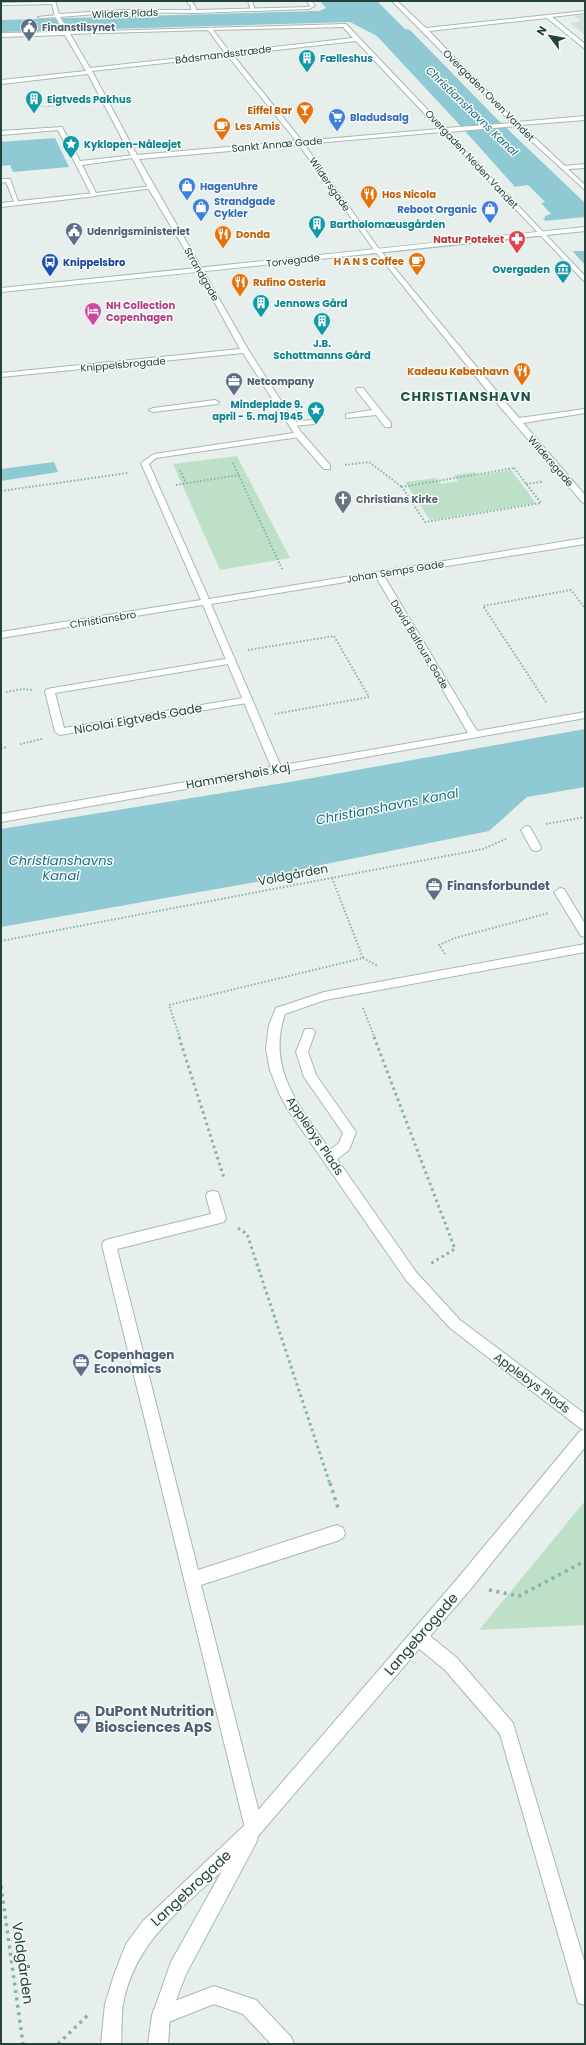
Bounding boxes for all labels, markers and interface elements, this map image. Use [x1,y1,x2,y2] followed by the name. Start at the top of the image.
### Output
[92,5,158,22] street label: Wilders Plads
[530,16,570,56] north arrow
[19,17,39,42] public building icon: Finanstilsynet
[42,20,115,35] place label: Finanstilsynet
[533,23,550,38] text: N
[174,41,272,68] street label: Bådsmandsstræde
[439,46,538,145] street label: Overgaden Oven Vandet
[297,48,317,73] building icon: Fælleshus
[320,51,373,66] place label: Fælleshus
[422,63,522,160] water label: Christianshavns Kanal
[24,89,44,114] building icon: Eigtveds Pakhus
[47,92,132,107] place label: Eigtveds Pakhus
[295,100,315,125] bar icon: Eiffel Bar
[248,103,293,118] place label: Eiffel Bar
[422,106,522,213] street label: Overgaden Neden Vandet
[327,107,347,132] supermarket icon: Bladudsalg
[350,110,409,125] place label: Bladudsalg
[212,116,232,141] cafe icon: Les Amis
[235,119,281,134] place label: Les Amis
[231,133,323,156] street label: Sankt Annæ Gade
[61,134,81,159] place icon: Kyklopen-Nåleøjet
[84,137,181,152] place label: Kyklopen-Nåleøjet
[305,154,354,214] street label: Wildersgade
[177,176,197,201] shop icon: HagenUhre
[200,179,258,194] place label: HagenUhre
[359,184,379,209] restaurant icon: Hos Nicola
[382,187,436,202] place label: Hos Nicola
[214,194,275,221] place label: Strandgade Cykler
[191,197,211,222] shop icon: Strandgade Cykler
[480,199,500,224] shop icon: Reboot Organic
[397,202,477,217] place label: Reboot Organic
[307,214,327,239] building icon: Bartholomæusgården
[330,217,446,232] place label: Bartholomæusgården
[64,221,84,246] public building icon: Udenrigsministeriet
[87,224,190,239] place label: Udenrigsministeriet
[213,224,233,249] restaurant icon: Donda
[236,227,270,242] place label: Donda
[507,229,527,254] pharmacy icon: Natur Poteket
[433,232,504,247] place label: Natur Poteket
[180,245,223,304] street label: Strandgade
[265,250,321,271] street label: Torvegade
[407,251,427,276] cafe icon: H A N S Coffee
[40,252,60,277] bus stop icon: Knippelsbro
[334,254,404,269] place label: H A N S Coffee
[63,255,126,270] place label: Knippelsbro
[553,259,573,284] museum icon: Overgaden
[492,262,550,277] place label: Overgaden
[230,272,250,297] restaurant icon: Rufino Osteria
[253,275,326,290] place label: Rufino Osteria
[251,293,271,318] building icon: Jennows Gård
[274,296,348,311] place label: Jennows Gård
[106,298,175,325] place label: NH Collection Copenhagen
[83,301,103,326] hotel icon: NH Collection Copenhagen
[312,311,332,336] building icon: J.B. Schottmanns Gård
[273,336,371,363] place label: J.B. Schottmanns Gård
[80,353,166,376] street label: Knippelsbrogade
[512,361,532,386] restaurant icon: Kadeau København
[407,364,509,379] place label: Kadeau København
[224,371,244,396] office icon: Netcompany
[247,374,315,389] place label: Netcompany
[401,387,531,406] district label: CHRISTIANSHAVN
[212,397,303,424] place label: Mindeplade 9. april - 5. maj 1945
[306,400,326,425] place icon: Mindeplade 9. april - 5. maj 1945
[524,433,577,490] street label: Wildersgade
[333,489,353,514] church icon: Christians Kirke
[356,492,438,507] place label: Christians Kirke
[345,556,445,587] street label: Johan Semps Gade
[387,597,452,692] street label: David Balfours Gade
[69,607,137,632] street label: Christiansbro
[72,699,203,738] street label: Nicolai Eigtveds Gade
[185,758,291,793] street label: Hammershøis Kaj
[314,783,461,830] water label: Christianshavns Kanal
[9,851,113,885] water label: Christianshavns Kanal
[257,859,329,890] street label: Voldgården
[424,876,444,901] office icon: Finansforbundet
[447,877,550,894] place label: Finansforbundet
[283,1093,348,1178] street label: Applebys Plads
[94,1346,174,1377] place label: Copenhagen Economics
[491,1348,574,1417] street label: Applebys Plads
[71,1352,91,1377] office icon: Copenhagen Economics
[380,1588,463,1680] street label: Langebrogade
[95,1701,214,1737] place label: DuPont Nutrition Biosciences ApS
[72,1709,92,1734] office icon: DuPont Nutrition Biosciences ApS
[146,1845,236,1931] street label: Langebrogade
[7,1921,39,2005] street label: Voldgården

